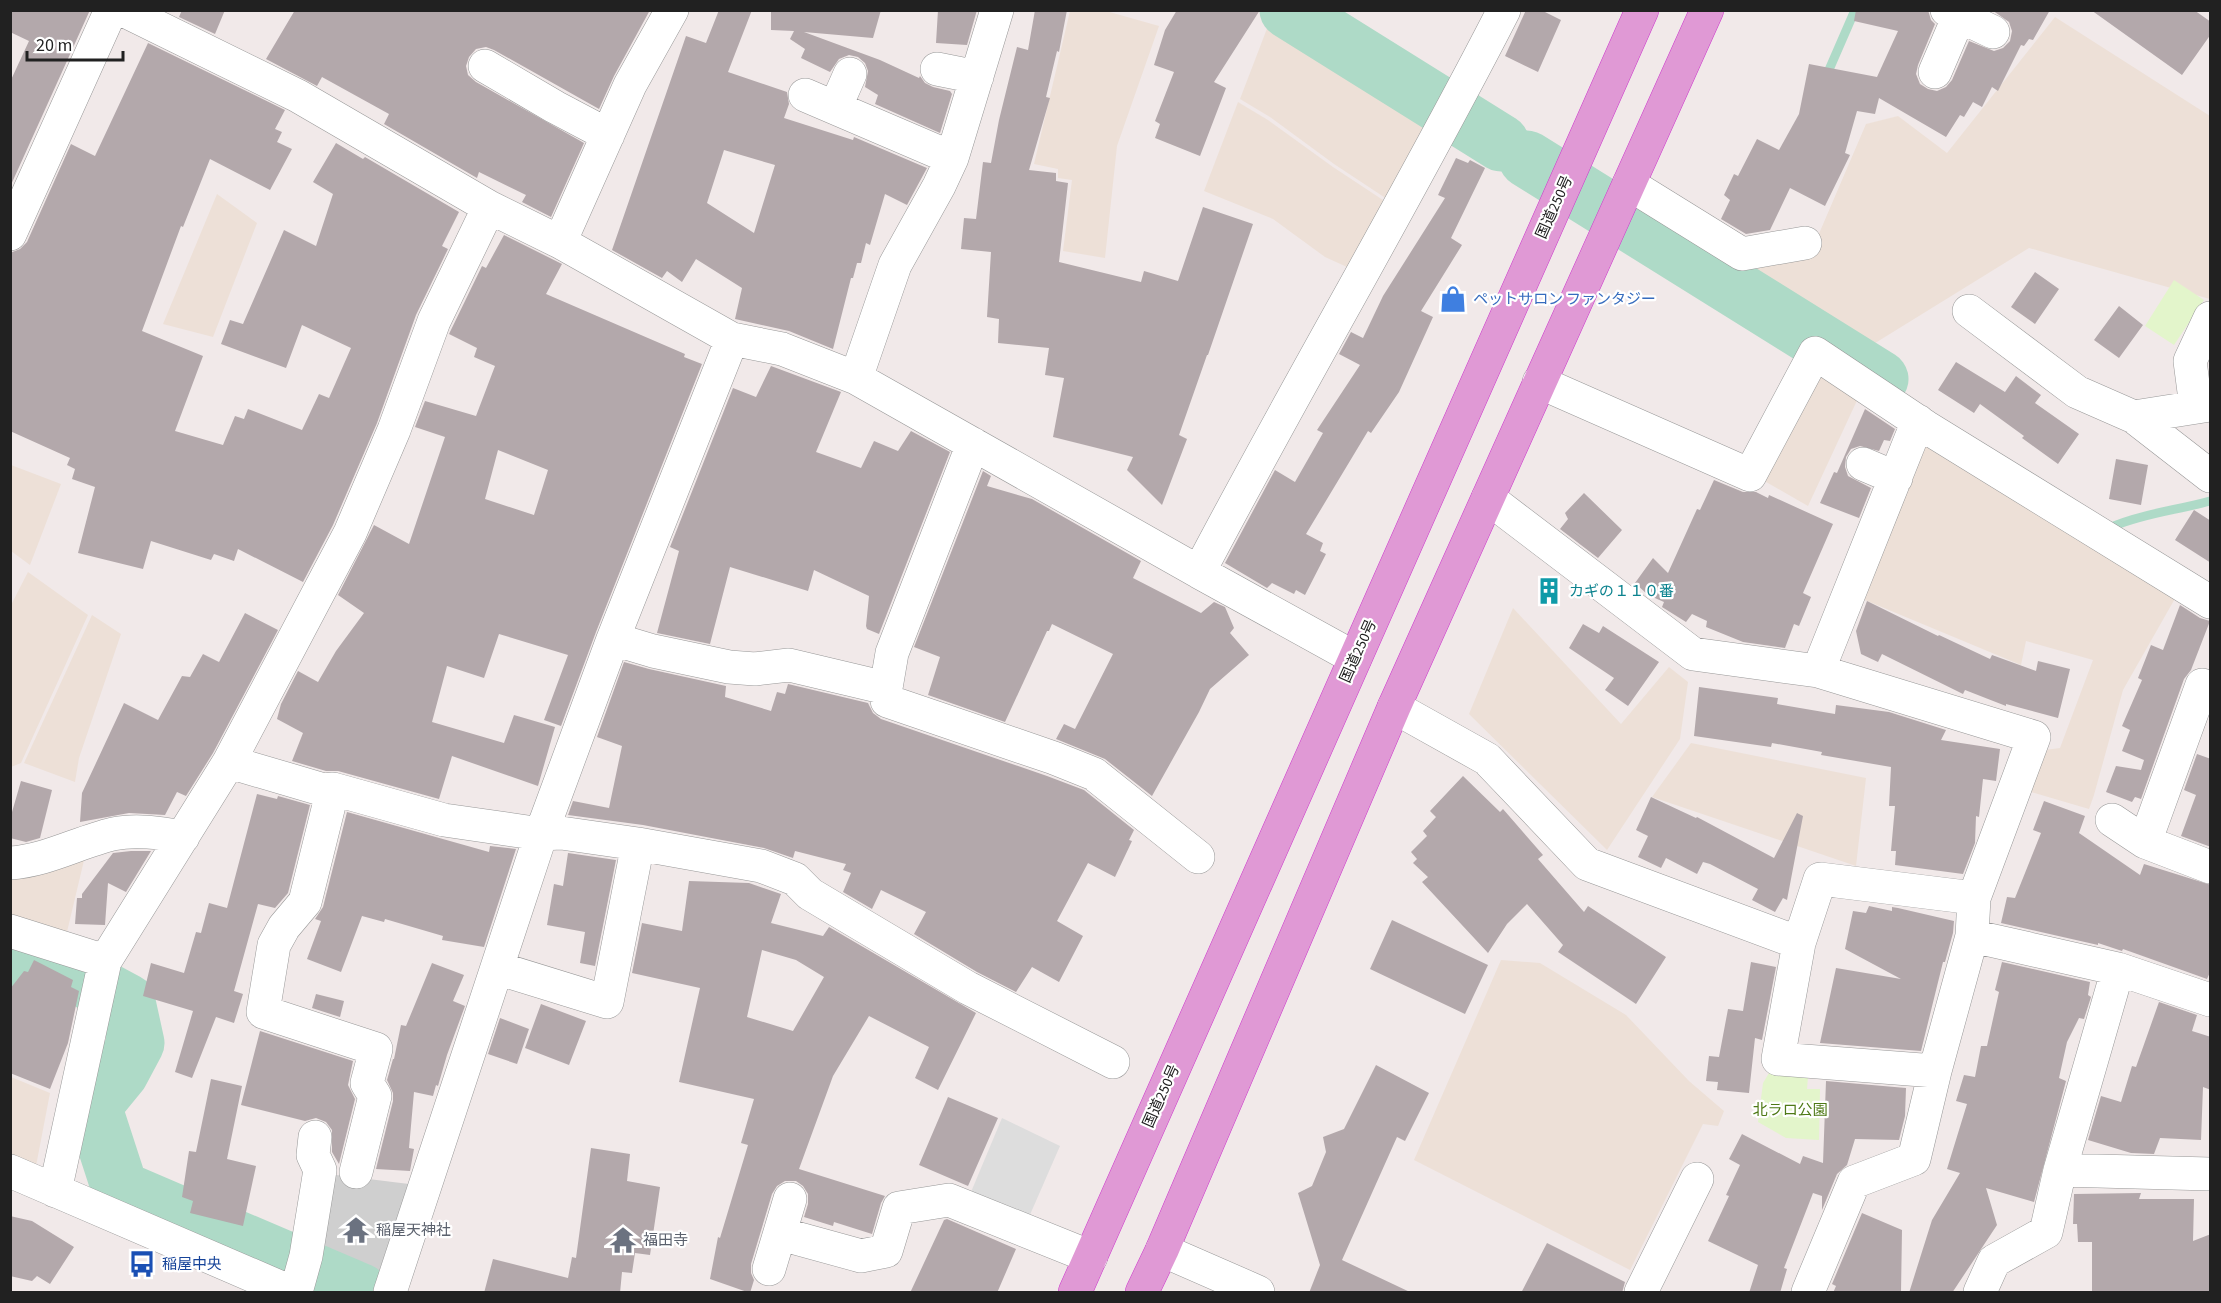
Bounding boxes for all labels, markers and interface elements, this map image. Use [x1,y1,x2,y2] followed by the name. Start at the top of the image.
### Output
[27,24,123,62] scale bar
[36,33,72,58] text: 20 m
[1531,172,1578,242] street label: 国道250号
[1438,284,1468,314] shop icon: ペットサロン ファンタジー
[1473,289,1656,310] place label: ペットサロン ファンタジー
[1534,576,1564,606] building icon: カギの１１０番
[1569,581,1674,602] place label: カギの１１０番
[1335,616,1382,686] street label: 国道250号
[1138,1061,1185,1131] street label: 国道250号
[1752,1100,1828,1121] park label: 北ラロ公園
[341,1215,371,1245] temple icon: 稲屋天神社
[376,1220,451,1241] place label: 稲屋天神社
[608,1225,638,1255] temple icon: 福田寺
[643,1230,688,1251] place label: 福田寺
[127,1249,157,1279] bus stop icon: 稲屋中央
[162,1254,222,1275] place label: 稲屋中央

